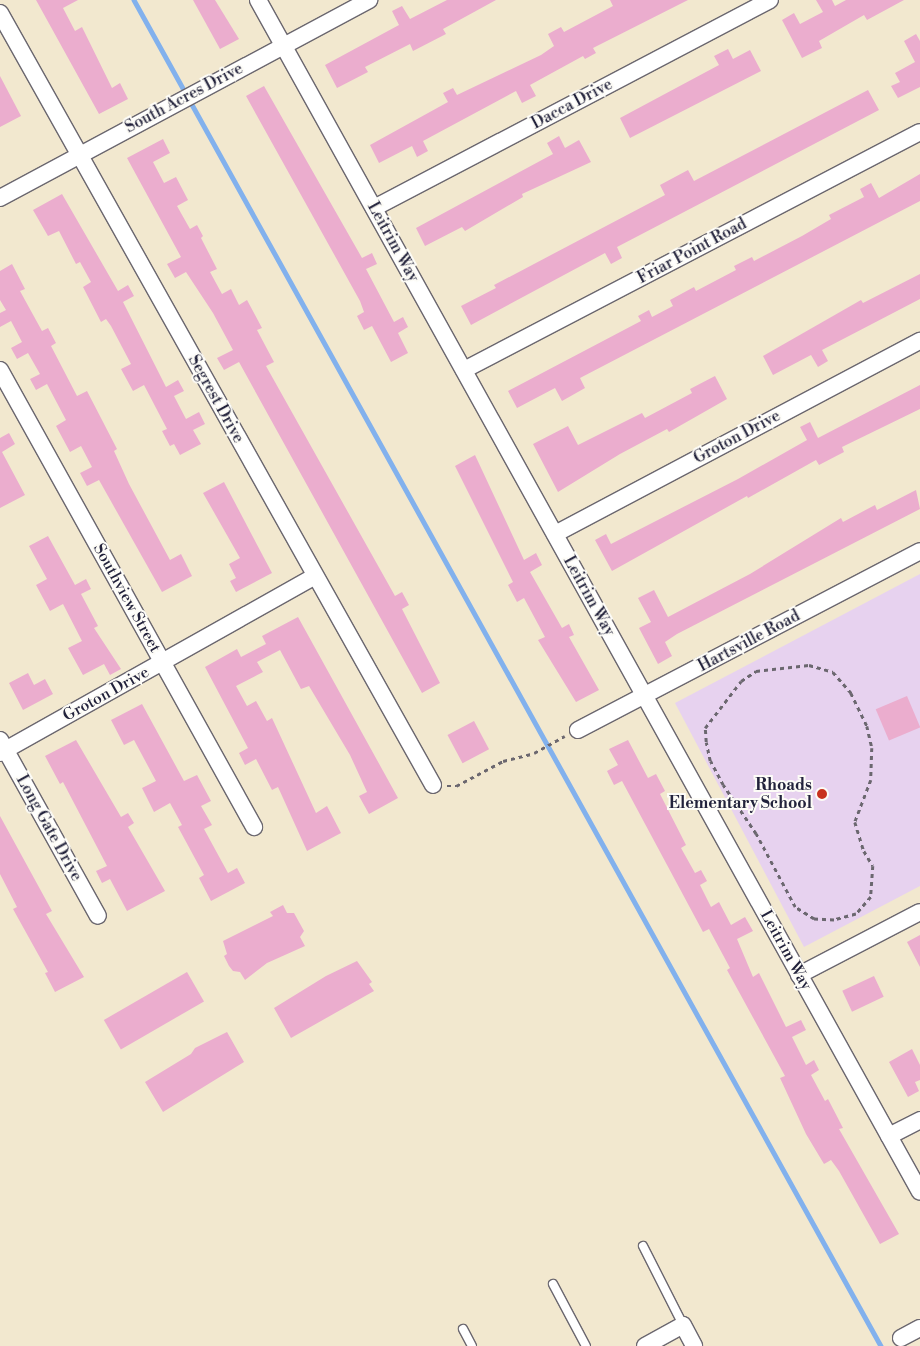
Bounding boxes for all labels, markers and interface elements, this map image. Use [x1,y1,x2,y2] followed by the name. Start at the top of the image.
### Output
[122,59,246,137] street label: South Acres Drive
[528,75,616,133] street label: Dacca Drive
[363,199,423,285] street label: Leitrim Way
[634,214,750,288] street label: Friar Point Road
[184,352,248,446] street label: Segrest Drive
[690,406,784,468] street label: Groton Drive
[89,540,165,656] street label: Southview Street
[559,553,619,639] street label: Leitrim Way
[695,606,803,676] street label: Hartsville Road
[60,662,152,726] street label: Groton Drive
[12,772,86,884] street label: Long Gate Drive
[669,775,812,813] place label: Rhoads Elementary School
[816,788,828,800] marker: Rhoads Elementary School
[756,907,816,993] street label: Leitrim Way

